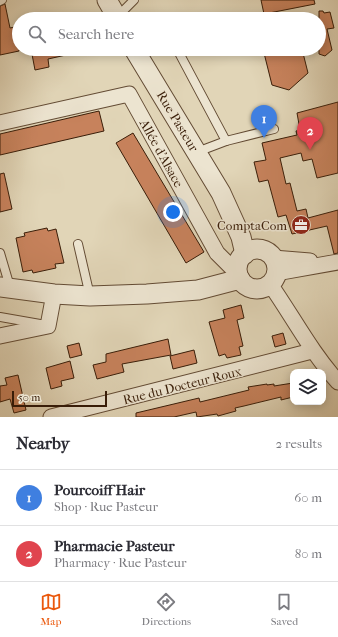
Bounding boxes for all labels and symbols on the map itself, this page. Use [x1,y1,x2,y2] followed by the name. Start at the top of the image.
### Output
[154,88,202,155] street label: Rue Pasteur
[251,105,277,138] pin: 1
[136,116,187,190] street label: Allée d'Alsace
[297,117,323,150] pin: 2
[163,202,183,222] your location
[290,214,312,236] office icon: ComptaCom
[217,218,287,233] place label: ComptaCom
[121,363,243,407] street label: Rue du Docteur Roux
[12,389,107,408] scale bar

